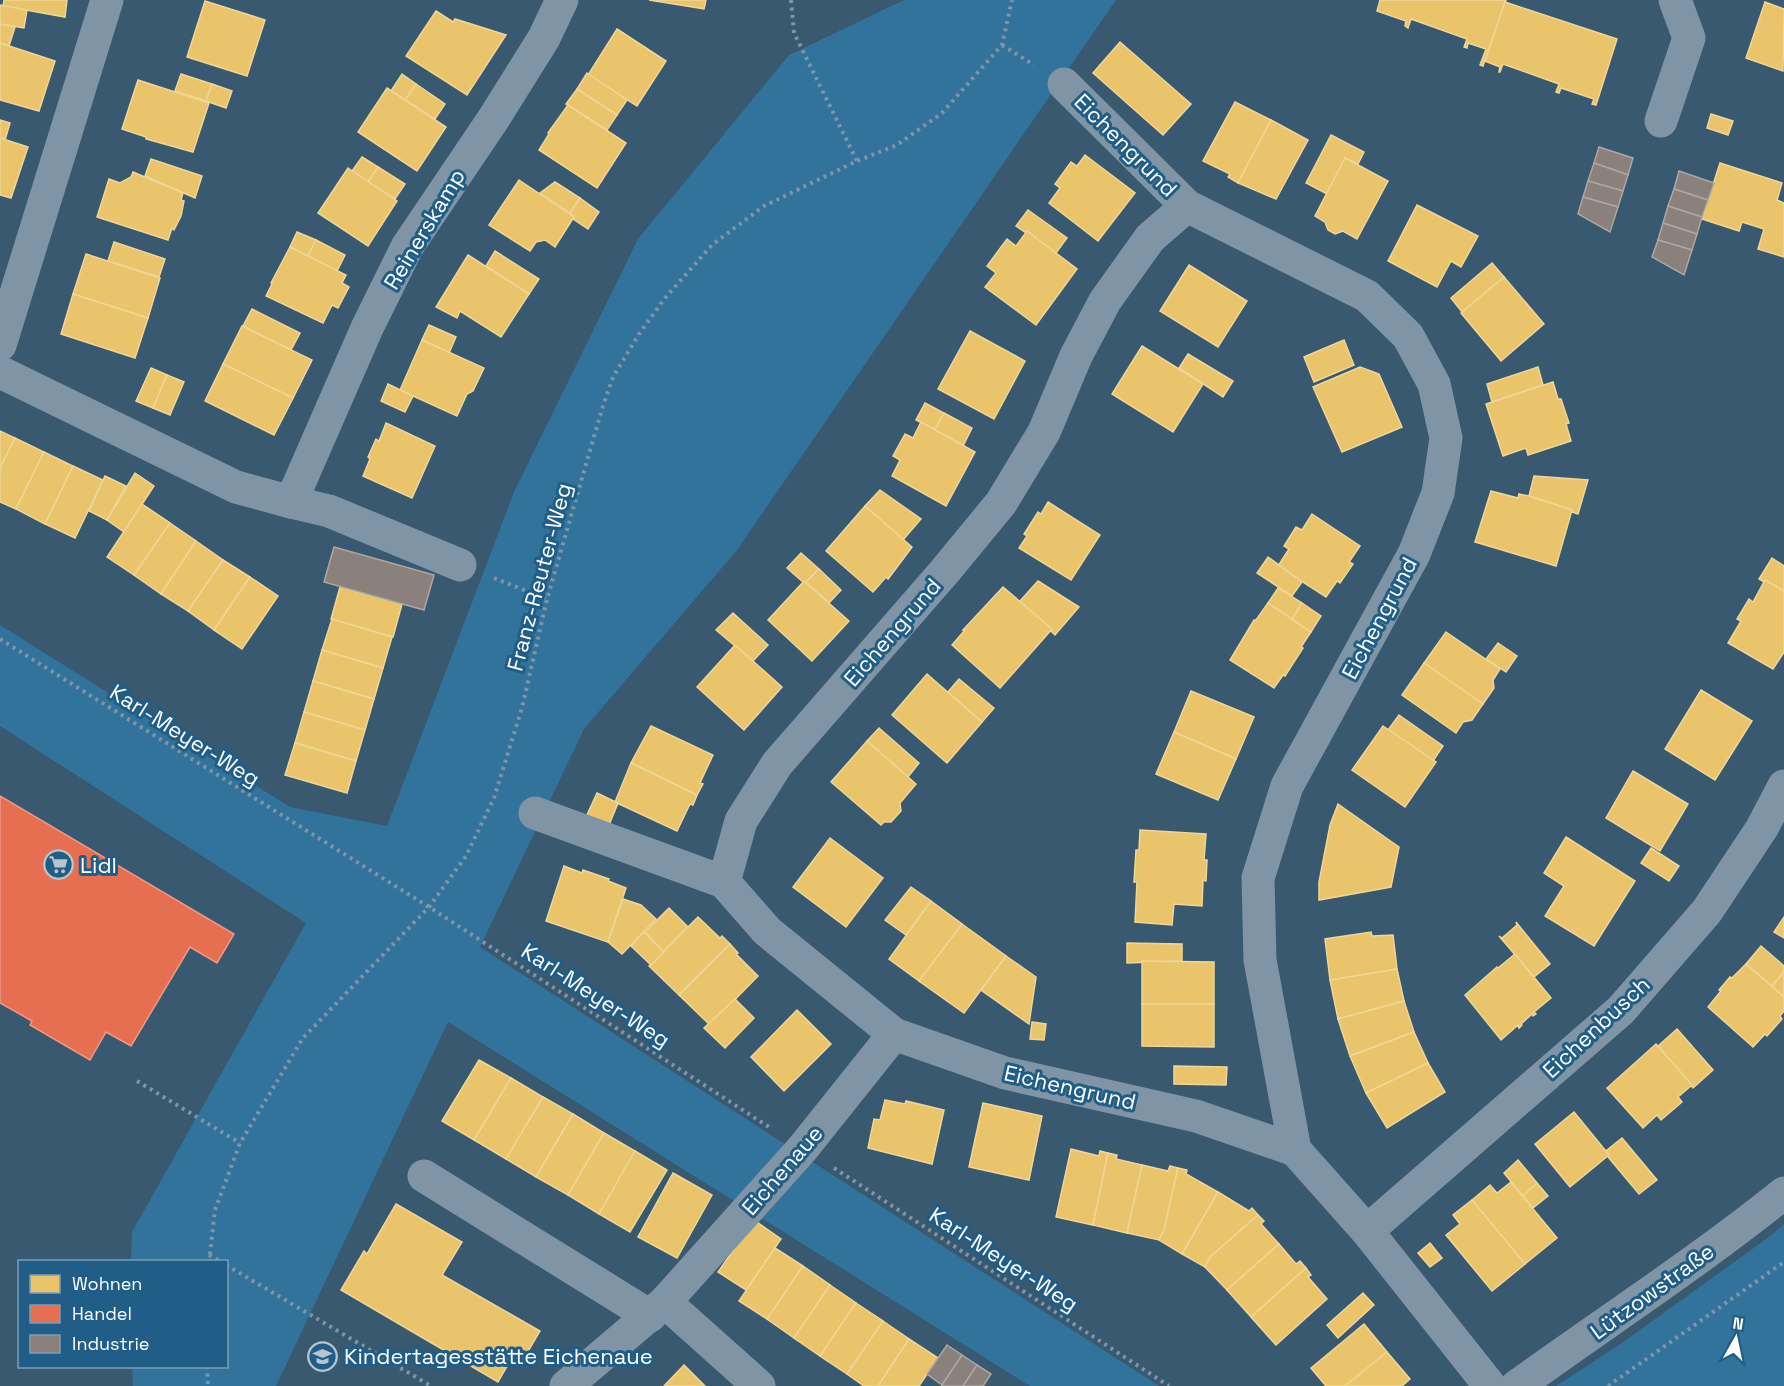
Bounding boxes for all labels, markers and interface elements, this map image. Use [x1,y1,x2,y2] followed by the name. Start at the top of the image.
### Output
[1069,88,1183,202] street label: Eichengrund
[377,164,471,294] street label: Reinerskamp
[500,480,578,674] street label: Franz-Reuter-Weg
[1335,552,1423,684] street label: Eichengrund
[837,572,947,692] street label: Eichengrund
[105,678,265,792] street label: Karl-Meyer-Weg
[43,849,75,881] supermarket icon: Lidl
[80,851,117,879] place label: Lidl
[516,936,676,1054] street label: Karl-Meyer-Weg
[1536,970,1656,1084] street label: Eichenbusch
[1001,1058,1139,1116] street label: Eichengrund
[735,1119,829,1221] street label: Eichenaue
[924,1200,1084,1318] street label: Karl-Meyer-Weg
[1585,1237,1719,1345] street label: Lützowstraße
[18,1260,228,1368] legend
[72,1272,142,1295] text: Wohnen
[72,1302,132,1325] text: Handel
[1706,1308,1766,1368] north arrow
[1731,1312,1745,1335] text: N
[72,1332,149,1355] text: Industrie
[307,1340,339,1372] school or university icon: Kindertagesstätte Eichenaue
[344,1342,653,1370] place label: Kindertagesstätte Eichenaue

